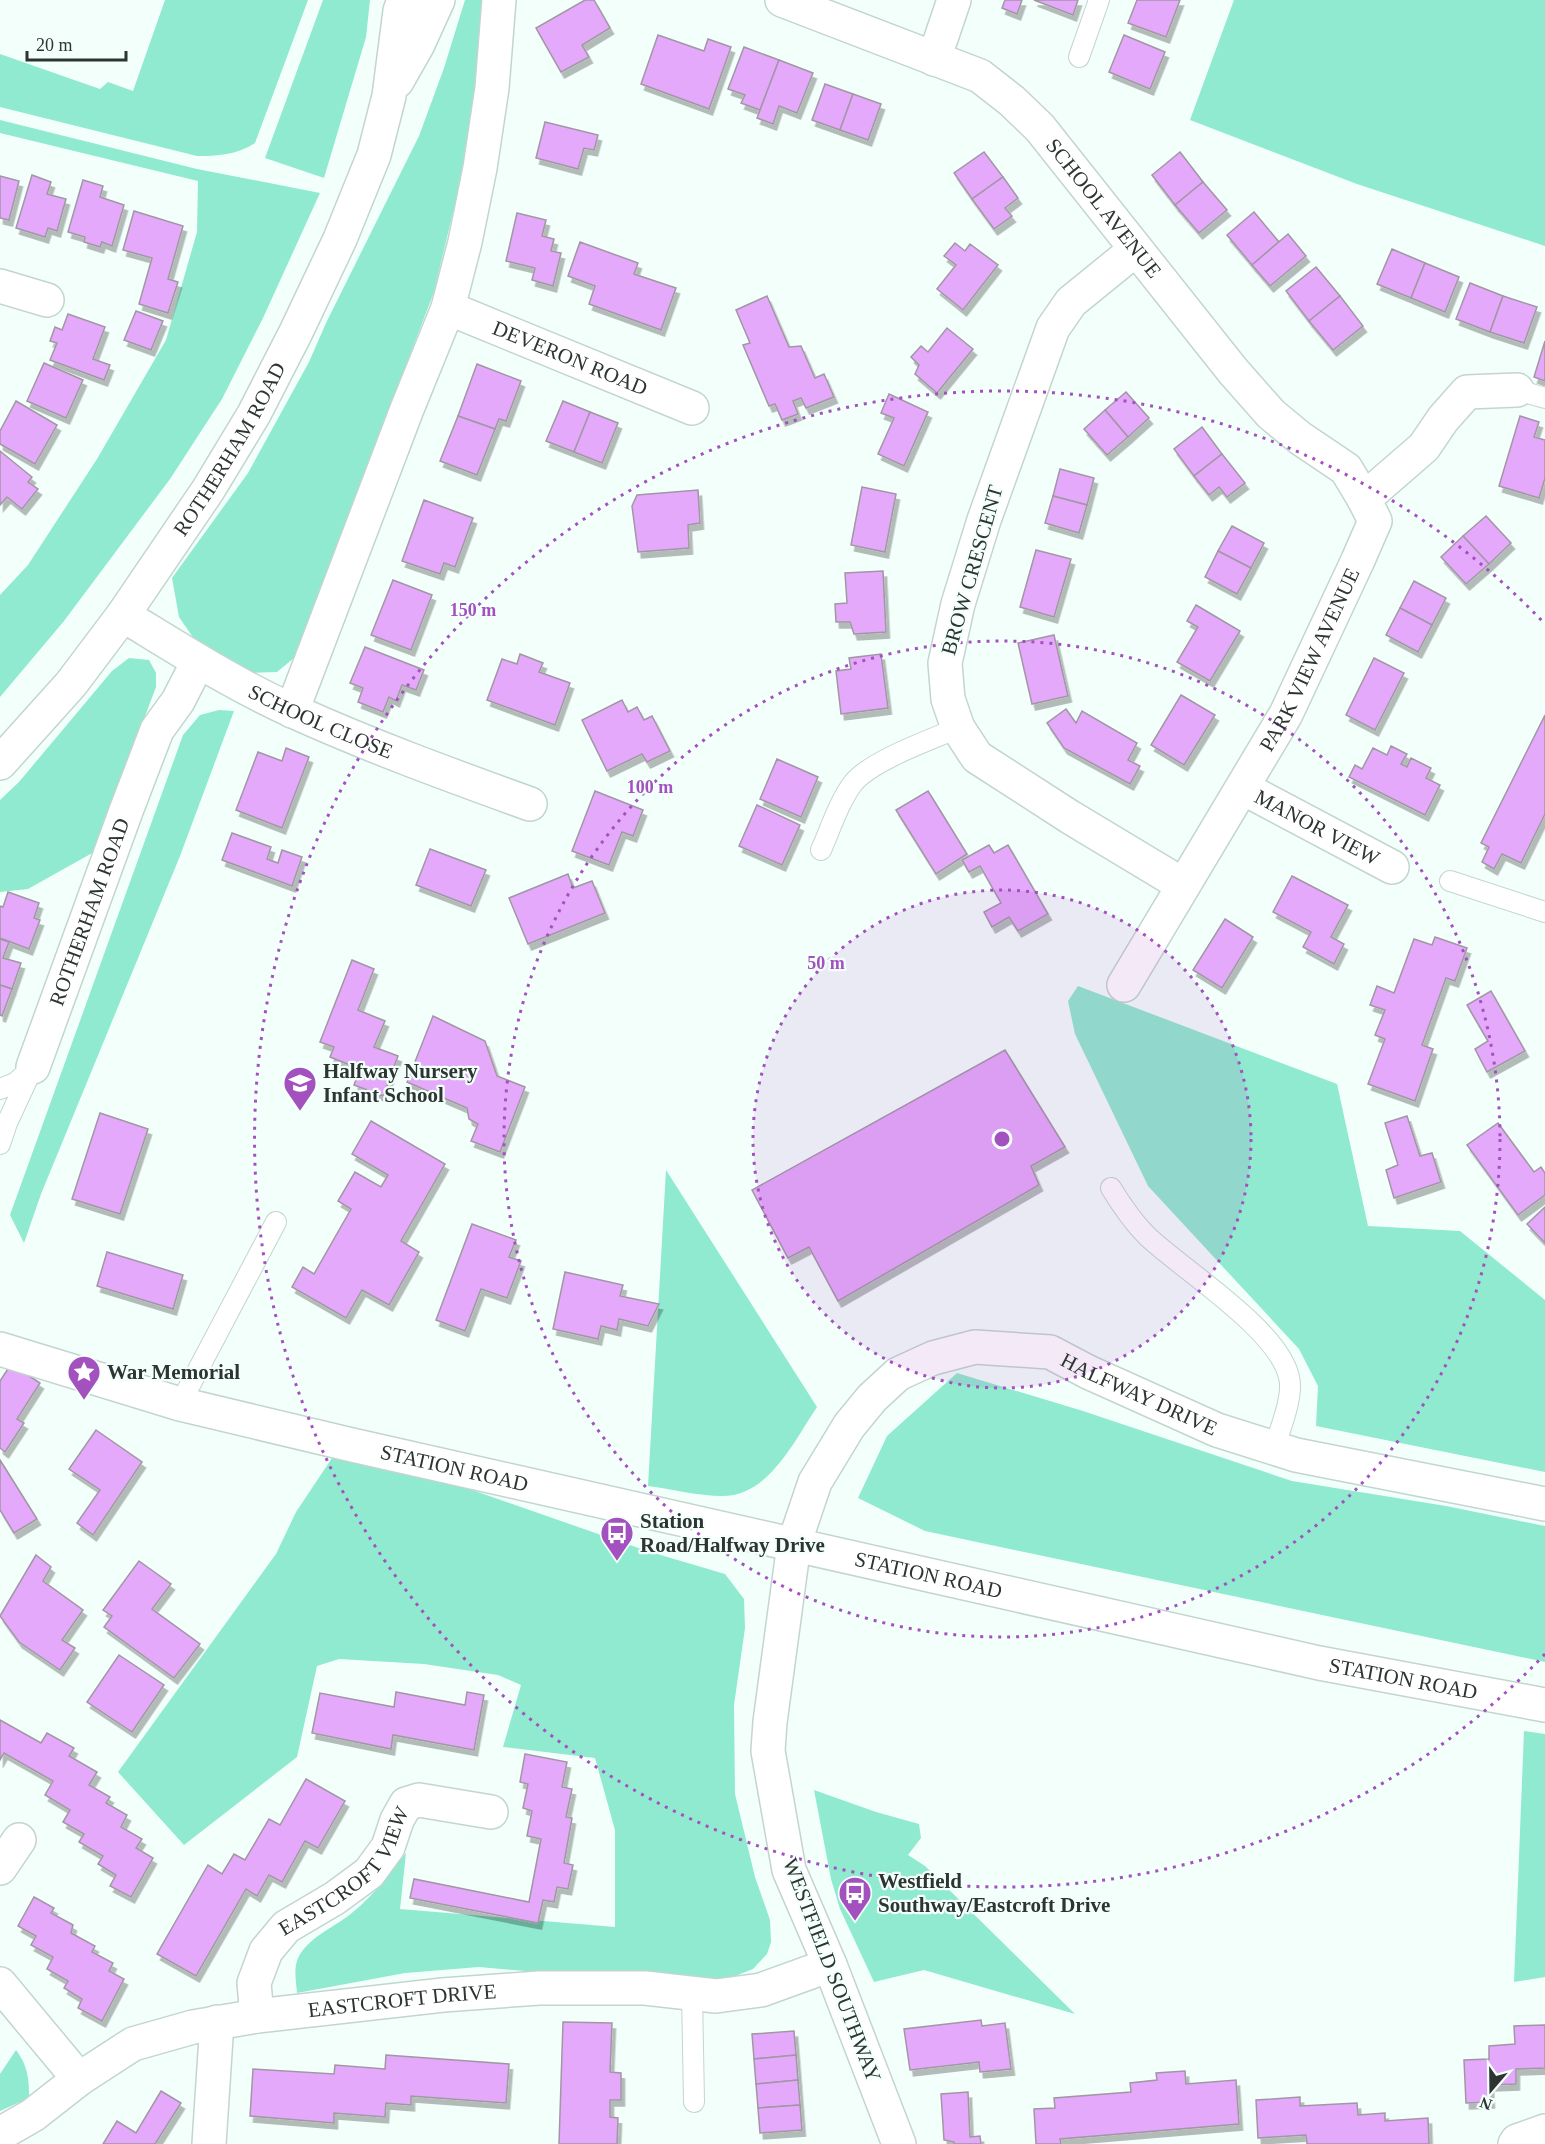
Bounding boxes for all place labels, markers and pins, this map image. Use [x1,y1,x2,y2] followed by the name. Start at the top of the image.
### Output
[323,1059,478,1107] place label: Halfway Nursery Infant School
[282,1065,318,1112] school or university icon: Halfway Nursery Infant School
[992,1129,1012,1149] centre of rings
[66,1354,102,1401] place icon: War Memorial
[107,1360,240,1384] place label: War Memorial
[640,1509,825,1557] place label: Station Road/Halfway Drive
[599,1515,635,1562] bus stop icon: Station Road/Halfway Drive
[878,1869,1110,1917] place label: Westfield Southway/Eastcroft Drive
[837,1875,873,1922] bus stop icon: Westfield Southway/Eastcroft Drive

